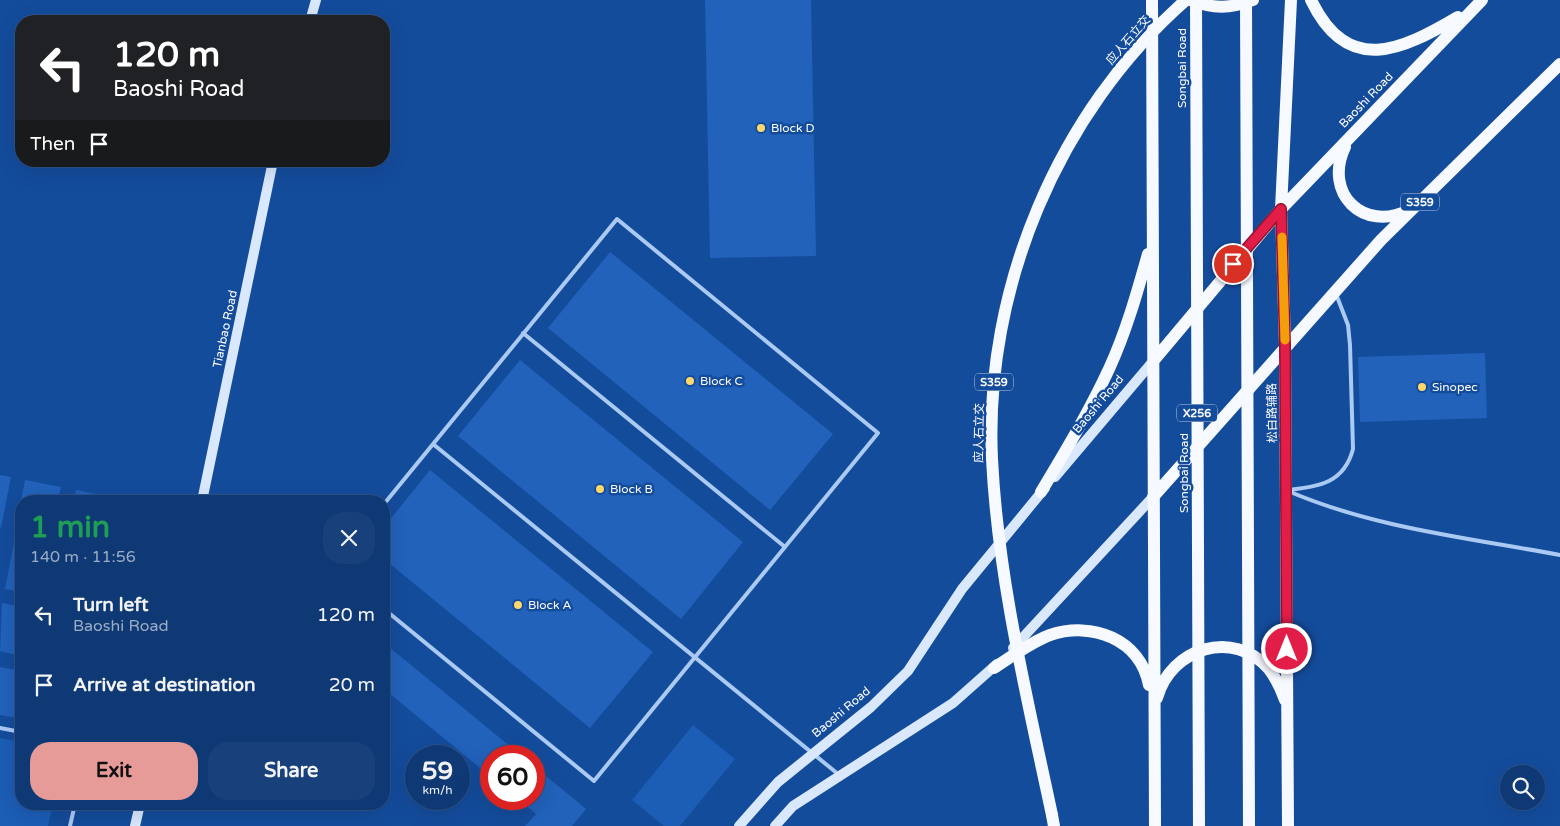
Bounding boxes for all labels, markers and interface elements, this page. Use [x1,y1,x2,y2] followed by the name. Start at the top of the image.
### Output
[1103,13,1153,67] street label: 应人石立交
[1175,28,1189,108] street label: Songbai Road
[113,34,220,76] text: 120 m
[30,35,95,100] icon: left
[1336,69,1396,131] street label: Baoshi Road
[113,76,244,102] text: Baoshi Road
[771,121,815,135] place label: Block D
[755,122,767,134] marker: Block D
[85,130,113,158] icon: arrive
[30,133,75,155] text: Then
[1401,193,1439,210] road number: S359
[1212,243,1254,285] pin
[1219,250,1247,278] icon: arrive
[210,289,240,369] street label: Tianbao Road
[1070,372,1126,436] street label: Baoshi Road
[700,374,743,388] place label: Block C
[975,374,1013,391] road number: S359
[684,375,696,387] marker: Block C
[1432,380,1478,394] place label: Sinopec
[1416,381,1428,393] marker: Sinopec
[1264,383,1280,443] street label: 松白路辅路
[971,403,987,463] street label: 应人石立交
[1177,404,1217,422] road number: X256
[1177,433,1191,513] street label: Songbai Road
[610,482,653,496] place label: Block B
[594,483,606,495] marker: Block B
[30,509,110,546] text: 1 min
[323,512,375,564] button: close
[30,547,136,567] text: 140 m · 11:56
[73,594,149,616] text: Turn left
[528,598,572,612] place label: Block A
[512,599,524,611] marker: Block A
[30,601,58,629] icon: left
[317,604,375,626] text: 120 m
[73,616,169,636] text: Baoshi Road
[1260,622,1312,674] position arrow
[30,671,58,699] icon: arrive
[73,674,256,696] text: Arrive at destination
[329,674,375,696] text: 20 m
[809,684,873,740] street label: Baoshi Road
[30,742,198,800] button: Exit
[208,742,375,800] button: Share
[480,745,545,810] speed limit sign: 60
[422,756,453,786] text: 59
[1500,765,1545,810] map controls
[1500,765,1545,810] button: search
[422,783,453,797] text: km/h

